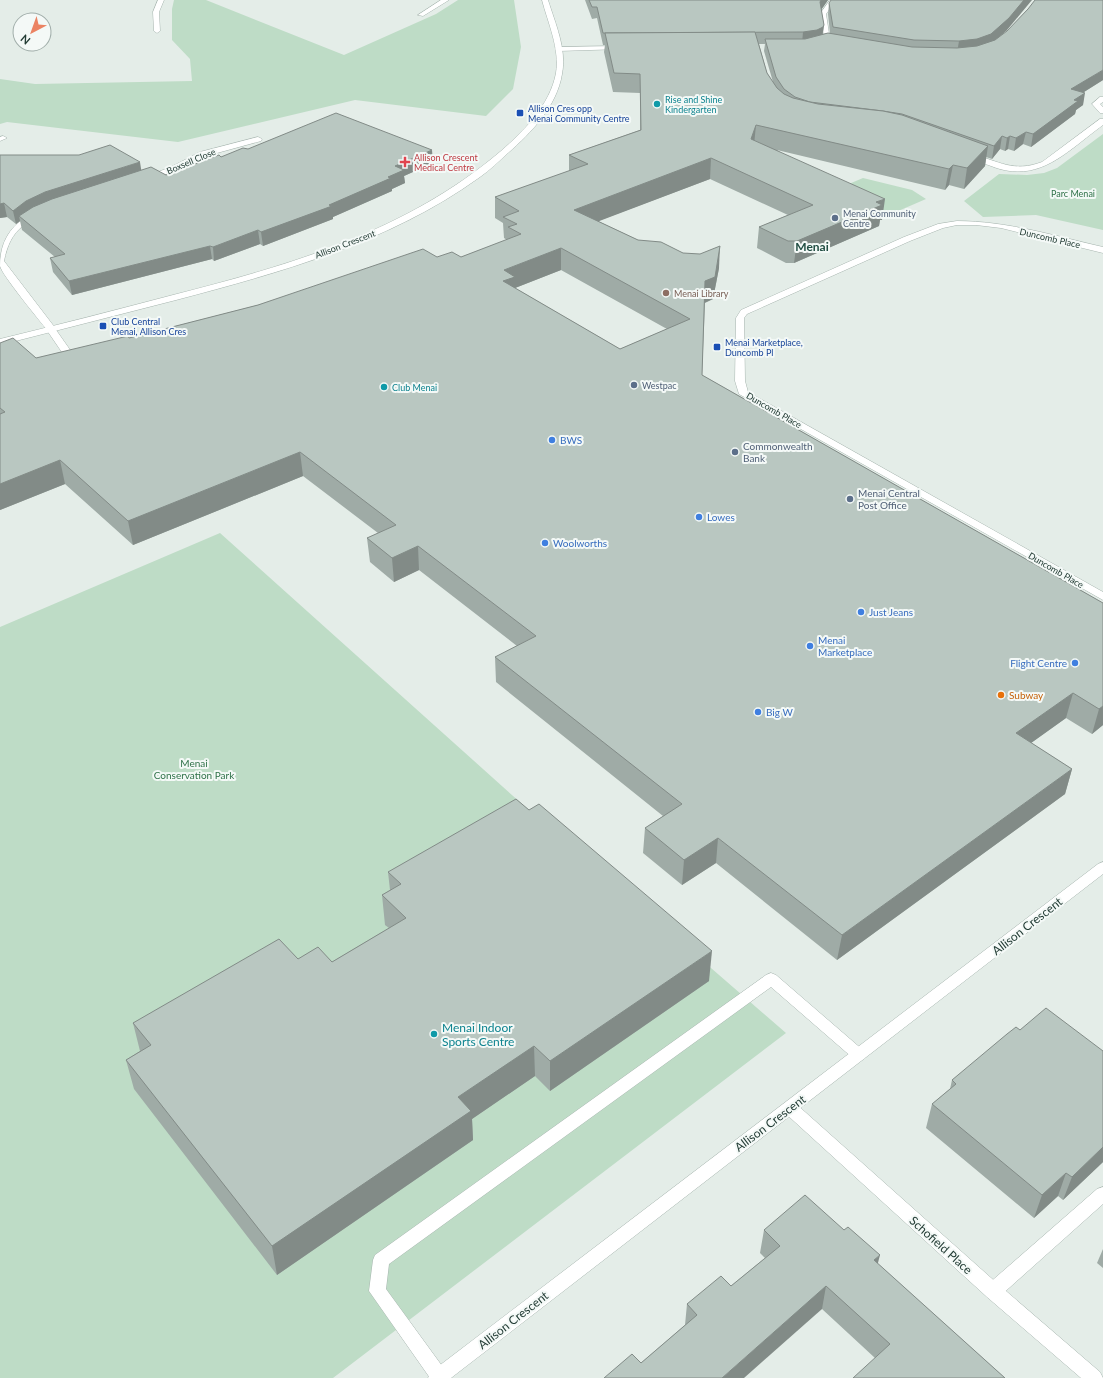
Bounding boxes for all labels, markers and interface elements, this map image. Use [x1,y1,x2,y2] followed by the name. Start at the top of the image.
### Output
[12,12,52,52] north arrow
[18,32,33,48] text: N
[665,94,723,115] place label: Rise and Shine Kindergarten
[652,99,662,109] marker: Rise and Shine Kindergarten
[528,103,630,124] place label: Allison Cres opp Menai Community Centre
[515,108,525,118] marker: Allison Cres opp Menai Community Centre
[165,146,217,176] street label: Boxsell Close
[414,152,478,173] place label: Allison Crescent Medical Centre
[399,156,411,168] marker: Allison Crescent Medical Centre
[1051,188,1095,199] park label: Parc Menai
[843,208,916,229] place label: Menai Community Centre
[830,213,840,223] marker: Menai Community Centre
[1019,226,1082,250] street label: Duncomb Place
[313,227,377,261] street label: Allison Crescent
[795,239,829,254] district label: Menai
[661,288,671,298] marker: Menai Library
[674,288,729,299] place label: Menai Library
[111,316,186,337] place label: Club Central Menai, Allison Cres
[98,321,108,331] marker: Club Central Menai, Allison Cres
[725,337,803,358] place label: Menai Marketplace, Duncomb Pl
[712,342,722,352] marker: Menai Marketplace, Duncomb Pl
[629,380,639,390] marker: Westpac
[642,380,677,391] place label: Westpac
[379,382,389,392] marker: Club Menai
[392,382,437,393] place label: Club Menai
[744,390,804,430] street label: Duncomb Place
[560,434,582,446] place label: BWS
[547,435,557,445] marker: BWS
[743,440,813,464] place label: Commonwealth Bank
[730,447,740,457] marker: Commonwealth Bank
[858,487,920,511] place label: Menai Central Post Office
[845,494,855,504] marker: Menai Central Post Office
[707,511,735,523] place label: Lowes
[694,512,704,522] marker: Lowes
[553,537,607,549] place label: Woolworths
[540,538,550,548] marker: Woolworths
[1026,550,1086,590] street label: Duncomb Place
[869,606,913,618] place label: Just Jeans
[856,607,866,617] marker: Just Jeans
[818,634,872,658] place label: Menai Marketplace
[805,641,815,651] marker: Menai Marketplace
[1010,657,1067,669] place label: Flight Centre
[1070,658,1080,668] marker: Flight Centre
[1009,689,1044,701] place label: Subway
[996,690,1006,700] marker: Subway
[766,706,793,718] place label: Big W
[753,707,763,717] marker: Big W
[154,757,235,781] park label: Menai Conservation Park
[989,894,1066,958] street label: Allison Crescent
[442,1020,514,1049] place label: Menai Indoor Sports Centre
[429,1029,439,1039] marker: Menai Indoor Sports Centre
[732,1091,809,1155] street label: Allison Crescent
[907,1213,975,1277] street label: Schofield Place
[475,1288,552,1352] street label: Allison Crescent

